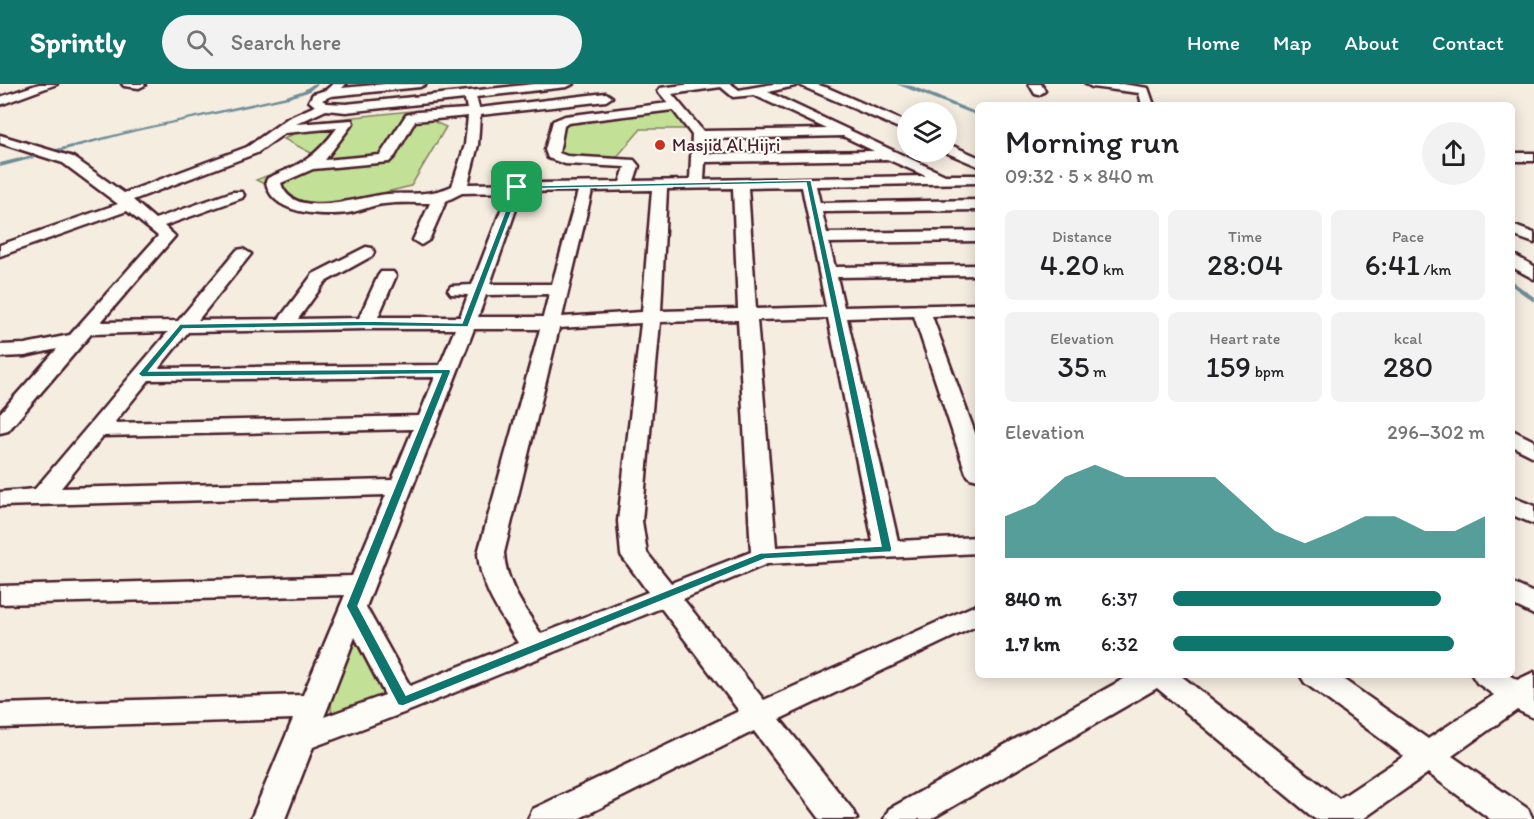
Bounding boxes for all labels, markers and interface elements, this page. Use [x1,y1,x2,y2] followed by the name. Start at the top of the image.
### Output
[162,15,582,69] search box
[30,25,126,59] text: Sprintly
[183,26,216,59] icon: search
[231,29,341,56] text: Search here
[1187,30,1240,55] text: Home
[1273,30,1312,55] text: Map
[1345,30,1399,55] text: About
[1432,30,1504,55] text: Contact
[897,102,957,162] map controls
[897,102,957,162] button: layers
[1005,122,1180,161] text: Morning run
[1422,122,1485,185] button: share
[672,134,780,156] place label: Masjid Al Hijri
[653,138,667,152] marker: Masjid Al Hijri
[491,161,542,212] pin
[1005,164,1154,188] text: 09:32 · 5 × 840 m
[500,170,533,203] icon: arrive
[1052,227,1112,246] text: Distance
[1228,227,1262,246] text: Time
[1392,227,1424,246] text: Pace
[1040,246,1099,283] text: 4.20
[1207,246,1283,283] text: 28:04
[1365,246,1420,283] text: 6:41
[1099,260,1124,279] text: km
[1420,260,1451,279] text: /km
[1050,329,1114,348] text: Elevation
[1210,329,1280,348] text: Heart rate
[1394,329,1422,348] text: kcal
[1057,348,1090,385] text: 35
[1206,348,1251,385] text: 159
[1383,348,1433,385] text: 280
[1090,362,1107,381] text: m
[1251,362,1284,381] text: bpm
[1005,420,1084,444] text: Elevation
[1387,420,1485,444] text: 296–302 m
[1005,587,1062,611] text: 840 m
[1101,587,1137,611] text: 6:37
[1005,632,1060,656] text: 1.7 km
[1101,632,1138,656] text: 6:32

